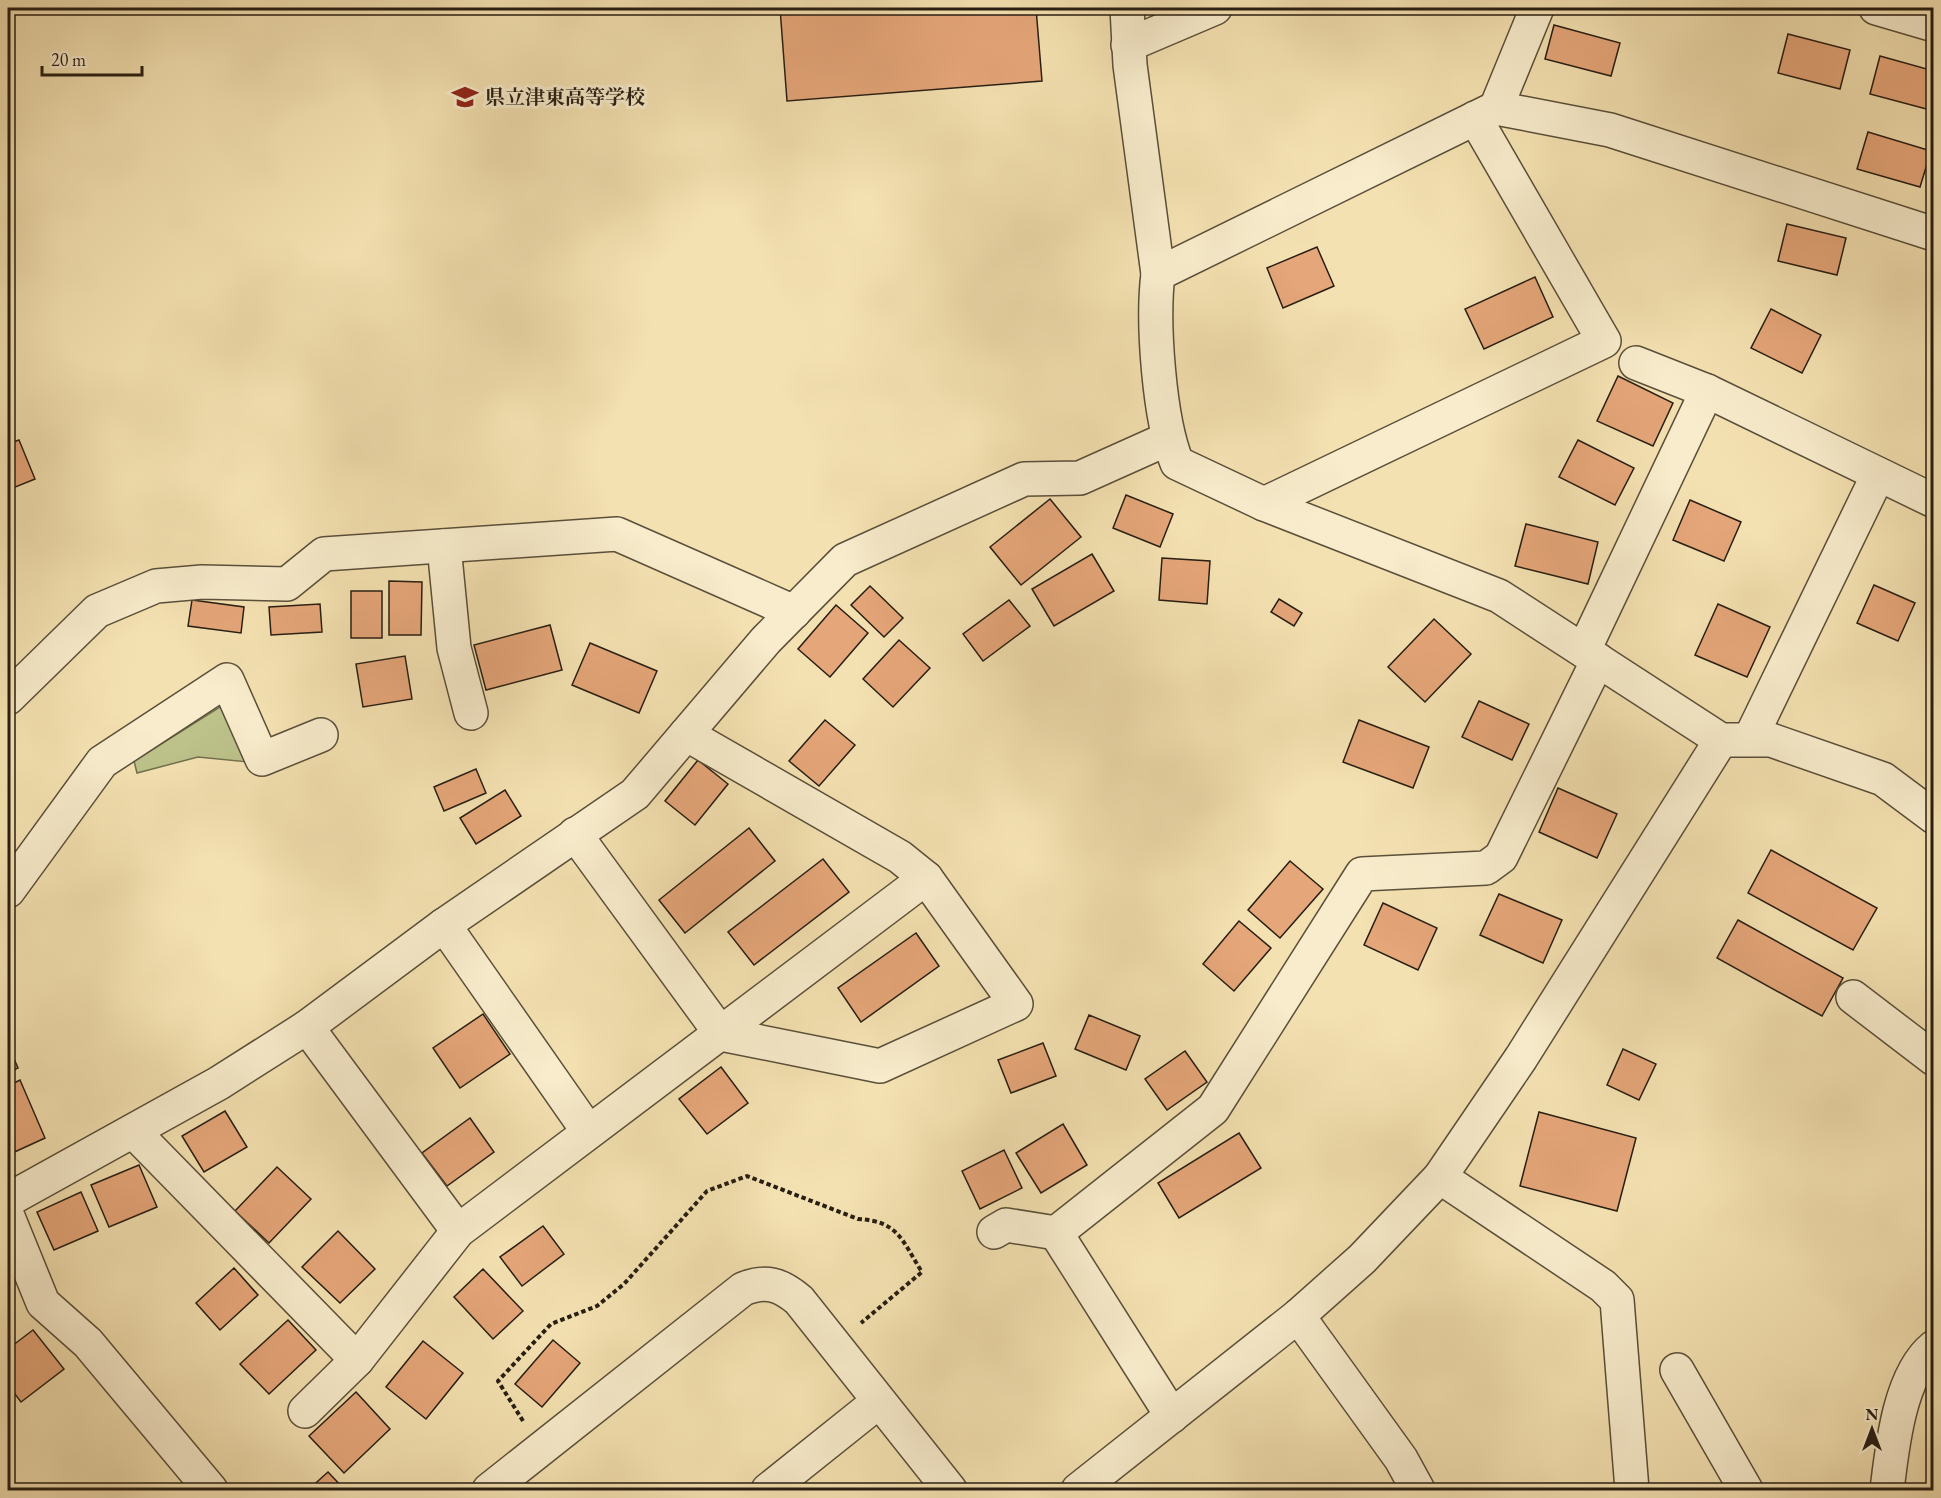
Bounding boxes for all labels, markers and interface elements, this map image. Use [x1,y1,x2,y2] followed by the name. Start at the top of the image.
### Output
[42,39,142,77] scale bar
[51,48,86,71] text: 20 m
[450,82,480,112] school or university icon: 県立津東高等学校
[485,84,645,110] place label: 県立津東高等学校
[1842,1399,1902,1459] north arrow
[1866,1404,1879,1425] text: N

